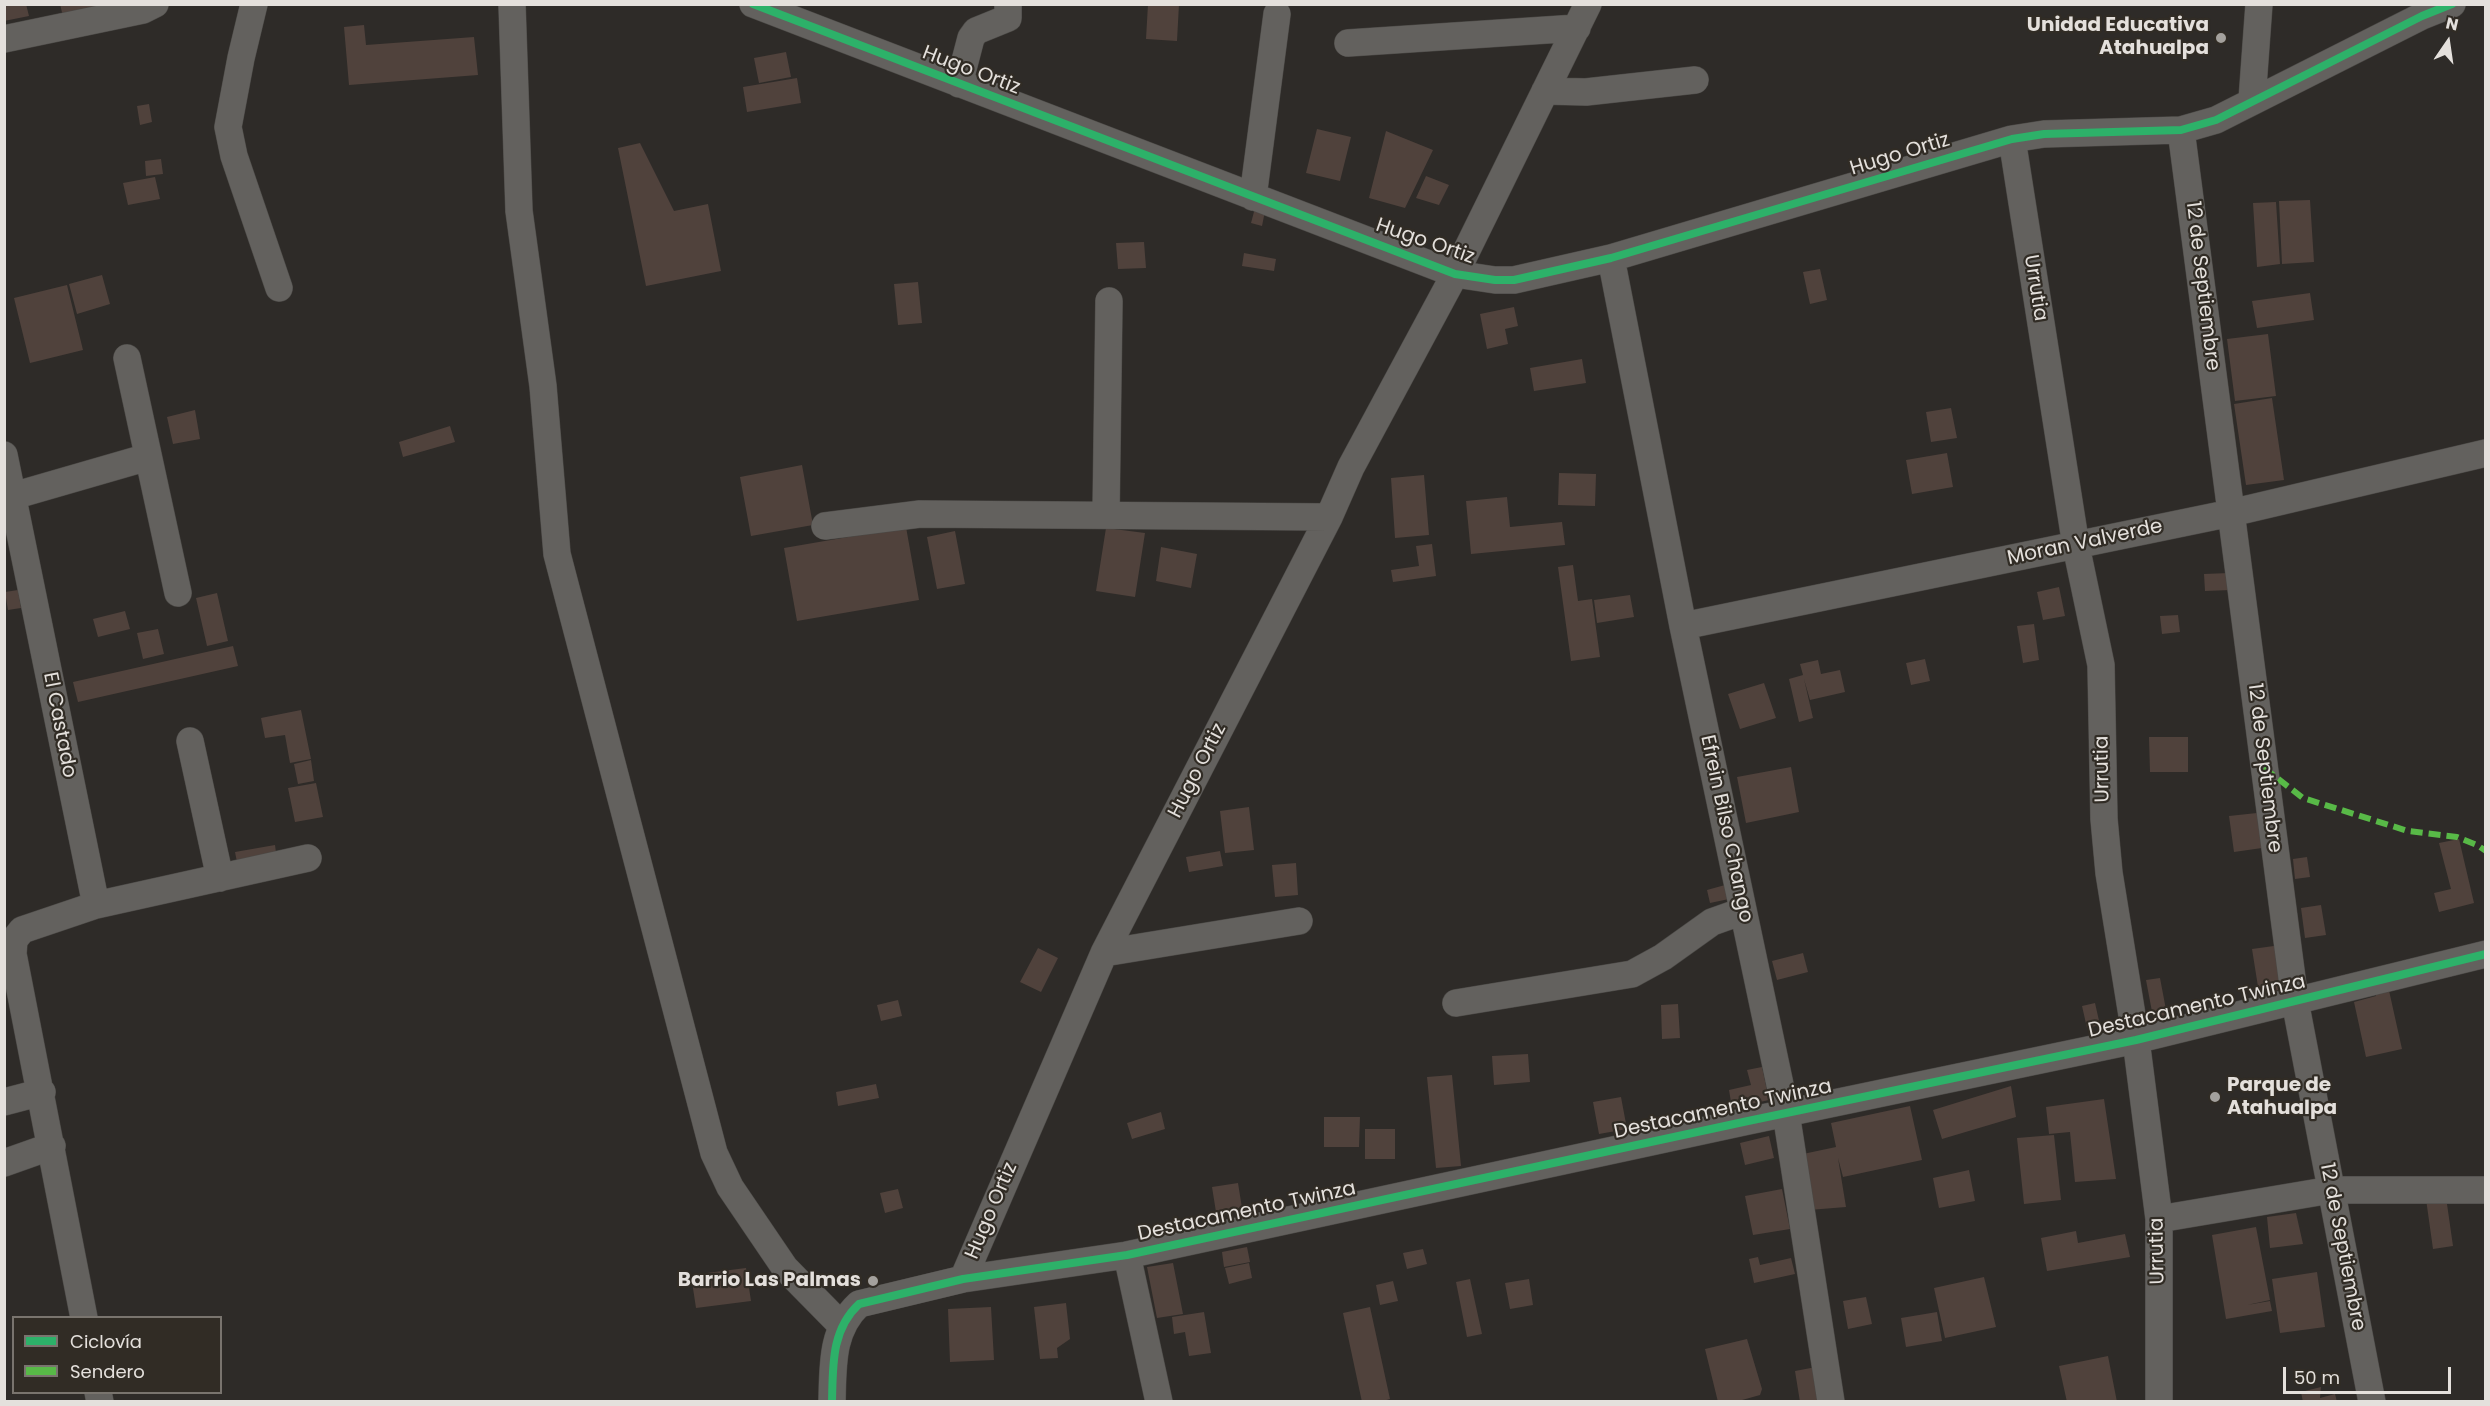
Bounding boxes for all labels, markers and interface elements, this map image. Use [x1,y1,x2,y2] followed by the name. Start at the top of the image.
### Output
[2444,11,2461,37] text: N
[2418,12,2478,72] north arrow
[2027,14,2209,61] place label: Unidad Educativa Atahualpa
[2214,31,2228,45] marker: Unidad Educativa Atahualpa
[919,41,1023,101] street label: Hugo Ortiz
[1847,128,1953,182] street label: Hugo Ortiz
[2180,200,2224,372] street label: 12 de Septiembre
[1373,214,1477,270] street label: Hugo Ortiz
[2018,253,2052,323] street label: Urrutia
[2005,515,2165,571] street label: Moran Valverde
[37,670,81,780] street label: El Castado
[2242,682,2286,854] street label: 12 de Septiembre
[1164,720,1232,822] street label: Hugo Ortiz
[1694,733,1758,925] street label: Efrein Bilso Chango
[2090,735,2116,803] street label: Urrutia
[2086,970,2308,1044] street label: Destacamento Twinza
[2227,1074,2337,1121] place label: Parque de Atahualpa
[1612,1075,1834,1145] street label: Destacamento Twinza
[2208,1090,2222,1104] marker: Parque de Atahualpa
[961,1159,1023,1263] street label: Hugo Ortiz
[2314,1161,2370,1333] street label: 12 de Septiembre
[1136,1177,1358,1247] street label: Destacamento Twinza
[2145,1217,2171,1285] street label: Urrutia
[678,1269,861,1293] place label: Barrio Las Palmas
[866,1274,880,1288] marker: Barrio Las Palmas
[12,1316,222,1394] legend
[70,1329,142,1354] text: Ciclovía
[2286,1355,2454,1393] scale bar
[70,1359,145,1384] text: Sendero
[2294,1365,2340,1390] text: 50 m

